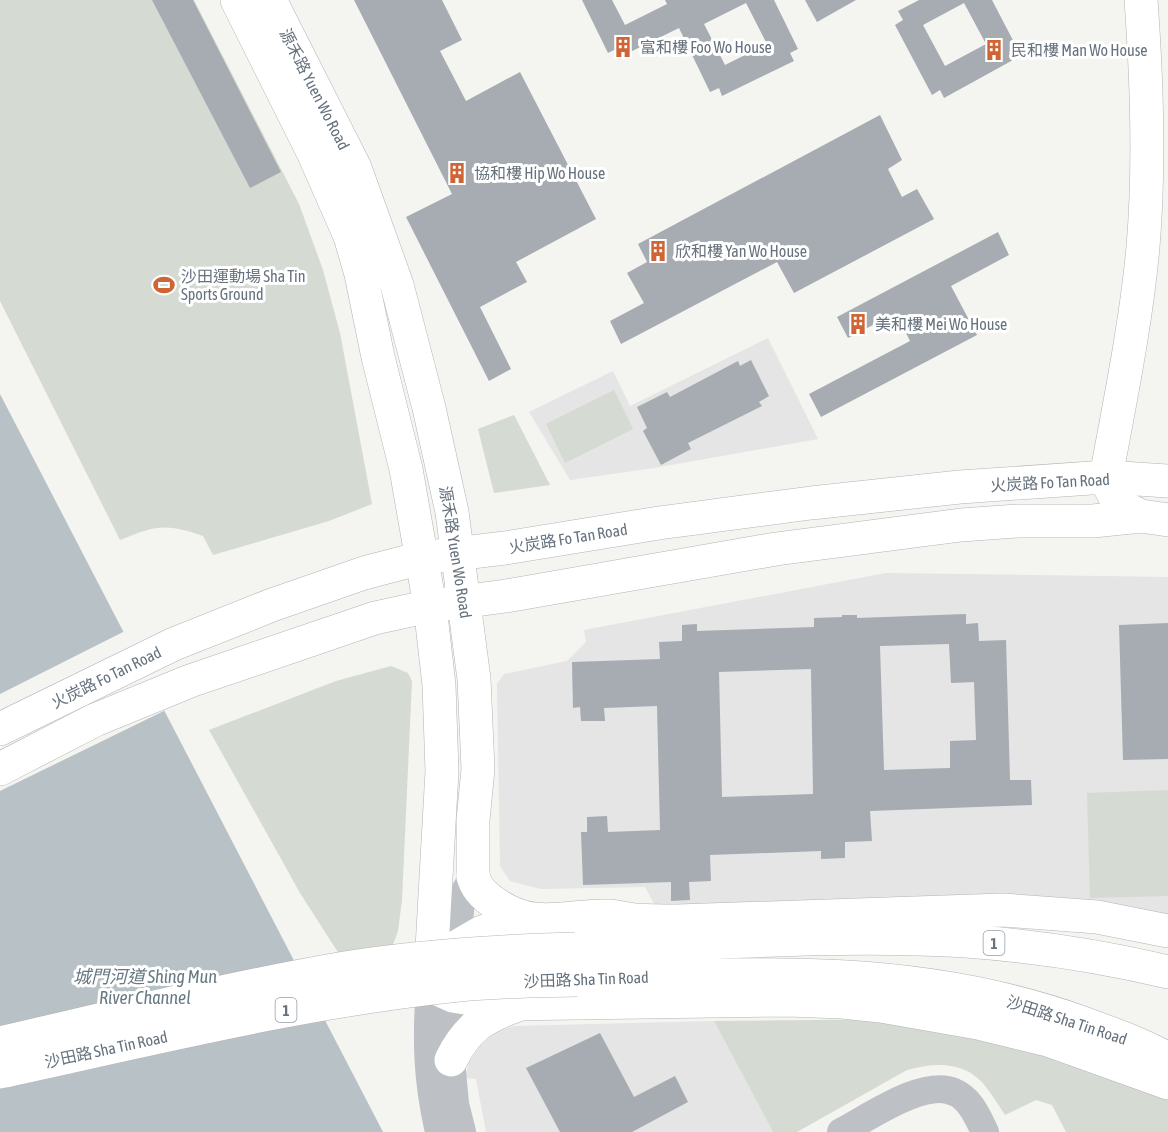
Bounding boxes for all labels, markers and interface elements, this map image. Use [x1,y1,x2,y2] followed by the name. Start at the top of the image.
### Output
[277,25,353,153] street label: 源禾路 Yuen Wo Road
[611,35,635,59] building icon: 富和樓 Foo Wo House
[640,38,772,56] place label: 富和樓 Foo Wo House
[982,38,1006,62] building icon: 民和樓 Man Wo House
[1011,41,1148,59] place label: 民和樓 Man Wo House
[445,161,469,185] building icon: 協和樓 Hip Wo House
[474,164,605,183] place label: 協和樓 Hip Wo House
[646,239,670,263] building icon: 欣和樓 Yan Wo House
[675,242,807,260] place label: 欣和樓 Yan Wo House
[181,267,305,304] place label: 沙田運動場 Sha Tin Sports Ground
[152,273,176,297] sports icon: 沙田運動場 Sha Tin Sports Ground
[846,312,870,336] building icon: 美和樓 Mei Wo House
[875,315,1007,333] place label: 美和樓 Mei Wo House
[990,470,1110,494] street label: 火炭路 Fo Tan Road
[437,485,475,619] street label: 源禾路 Yuen Wo Road
[507,520,629,556] street label: 火炭路 Fo Tan Road
[48,643,164,711] street label: 火炭路 Fo Tan Road
[984,931,1004,955] road number: 1
[73,966,217,1008] water label: 城門河道 Shing Mun River Channel
[523,968,649,990] street label: 沙田路 Sha Tin Road
[1005,992,1129,1048] street label: 沙田路 Sha Tin Road
[276,998,296,1022] road number: 1
[43,1027,169,1071] street label: 沙田路 Sha Tin Road

